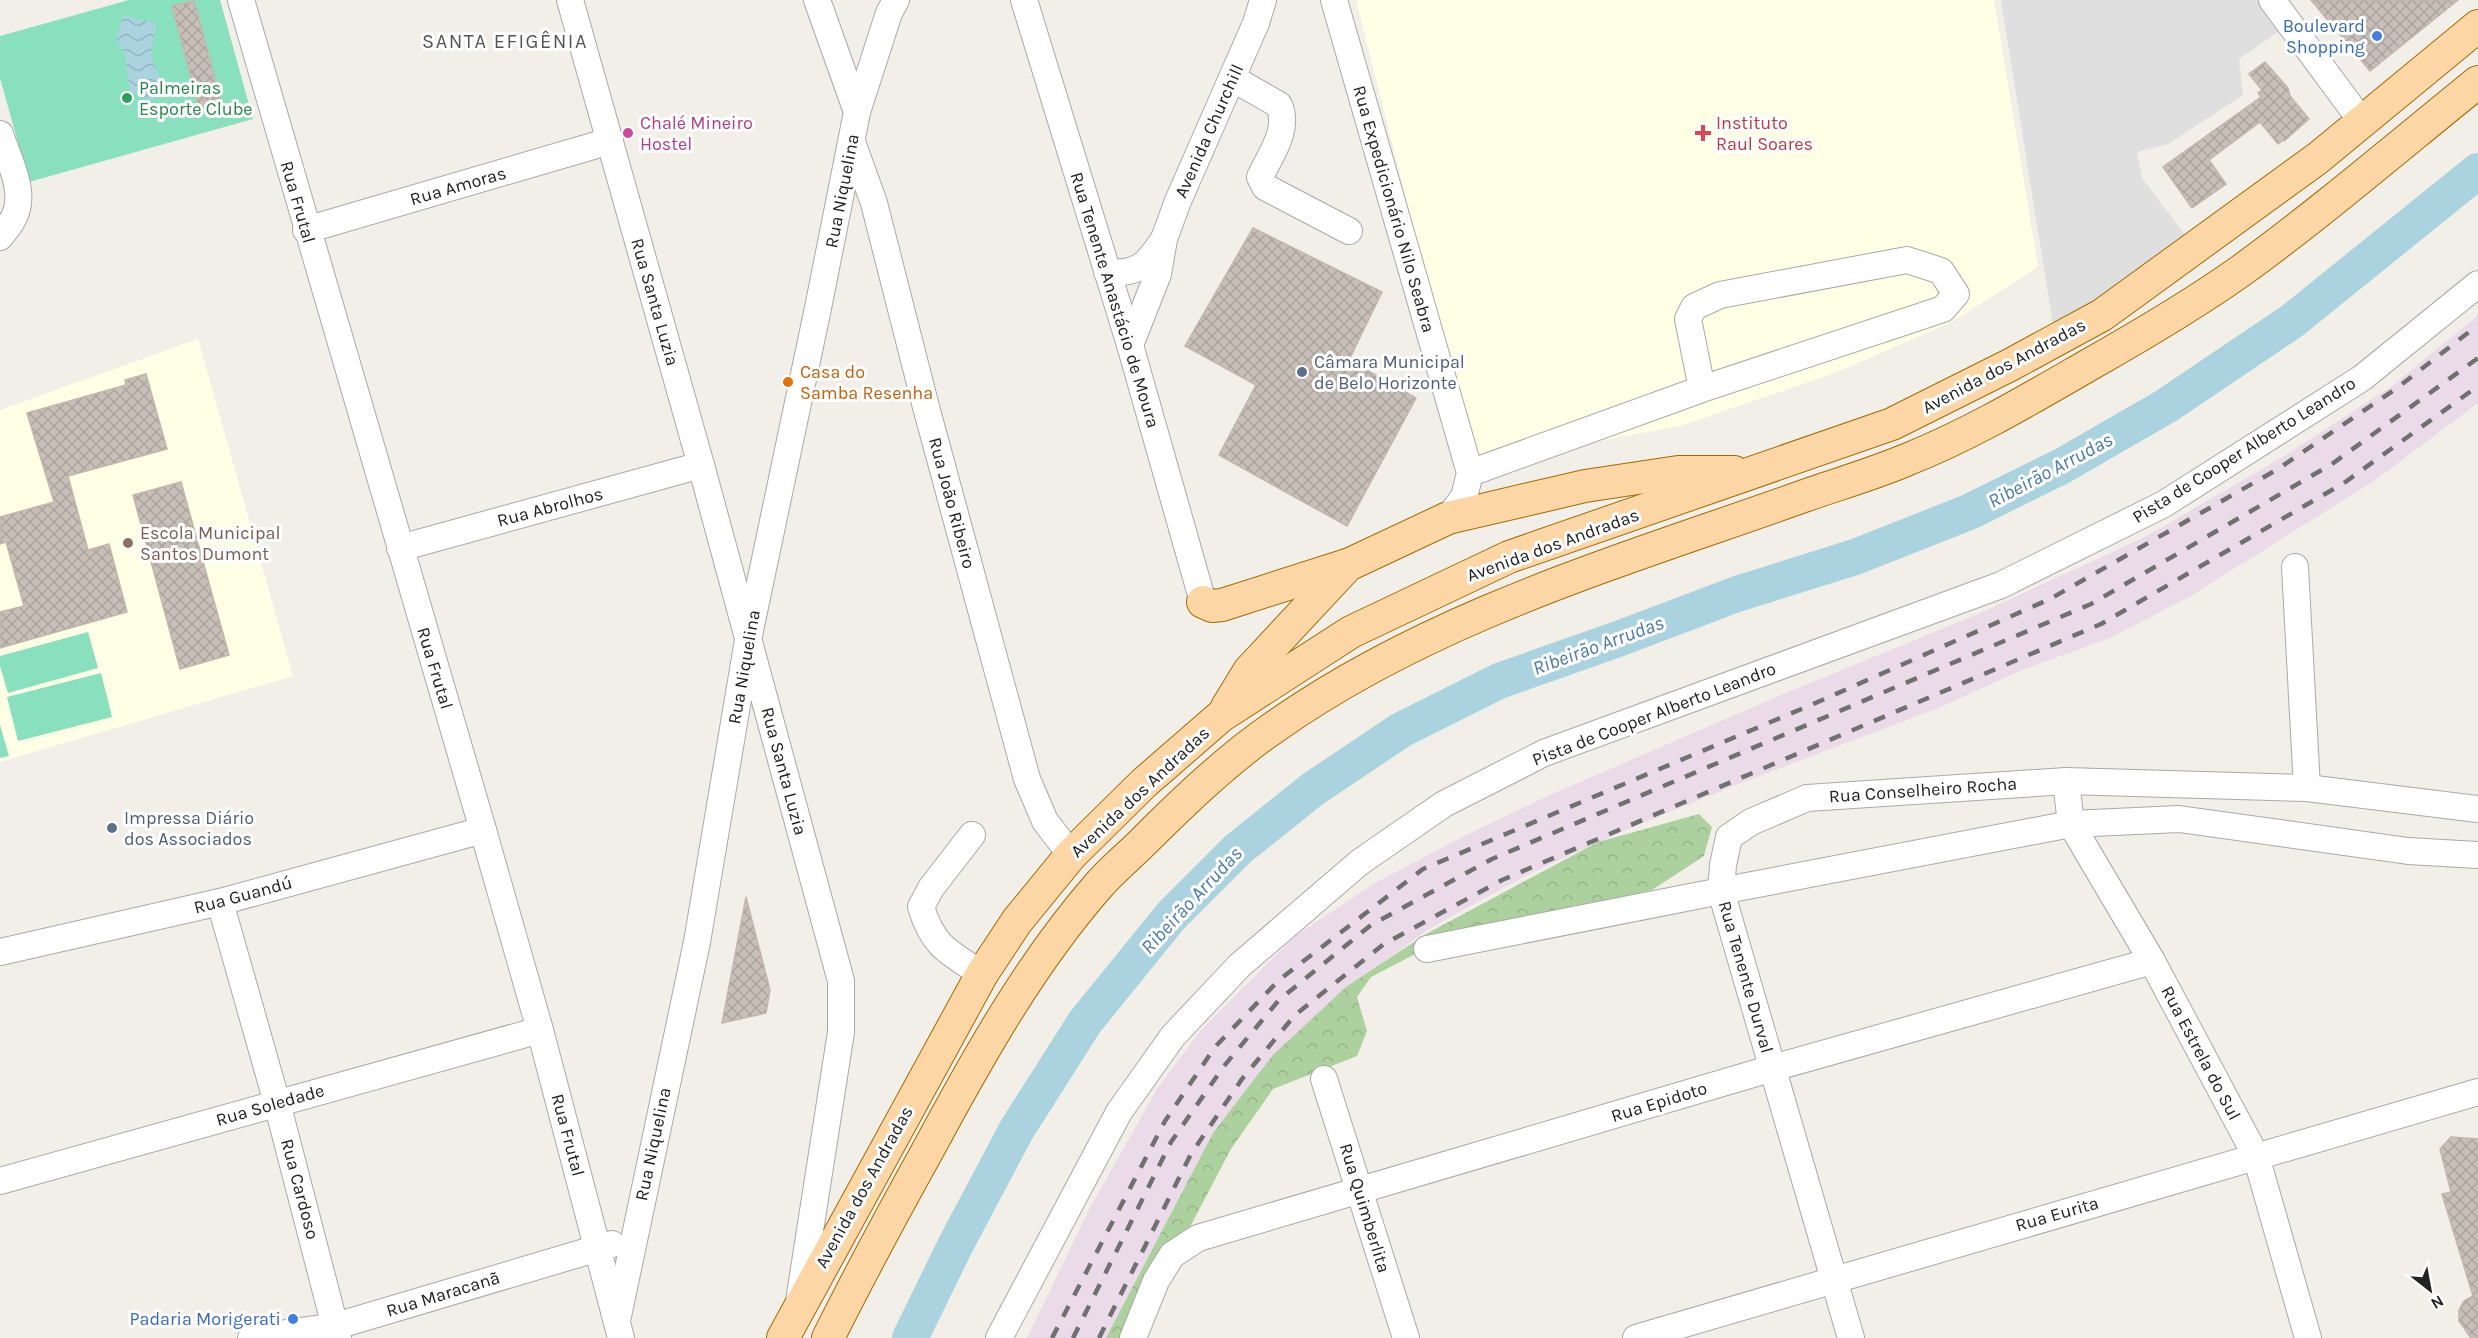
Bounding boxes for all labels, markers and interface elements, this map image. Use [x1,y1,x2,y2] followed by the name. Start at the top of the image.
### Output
[2283,15,2365,58] place label: Boulevard Shopping
[2370,29,2384,43] marker: Boulevard Shopping
[422,30,588,53] district label: SANTA EFIGÊNIA
[1170,61,1248,201] street label: Avenida Churchill
[139,77,253,120] place label: Palmeiras Esporte Clube
[1348,83,1440,335] street label: Rua Expedicionário Nilo Seabra
[120,91,134,105] marker: Palmeiras Esporte Clube
[640,112,753,155] place label: Chalé Mineiro Hostel
[1716,112,1813,155] place label: Instituto Raul Soares
[1694,124,1712,142] marker: Instituto Raul Soares
[621,126,635,140] marker: Chalé Mineiro Hostel
[820,132,864,250] street label: Rua Niquelina
[276,158,320,246] street label: Rua Frutal
[407,162,509,210] street label: Rua Amoras
[1065,169,1165,431] street label: Rua Tenente Anastácio de Moura
[626,236,684,368] street label: Rua Santa Luzia
[1919,314,2089,418] street label: Avenida dos Andradas
[1314,351,1465,394] place label: Câmara Municipal de Belo Horizonte
[800,361,933,404] place label: Casa do Samba Resenha
[1295,365,1309,379] marker: Câmara Municipal de Belo Horizonte
[2128,372,2360,528] street label: Pista de Cooper Alberto Leandro
[781,375,795,389] marker: Casa do Samba Resenha
[1984,428,2116,513] water label: Ribeirão Arrudas
[924,435,980,571] street label: Rua João Ribeiro
[495,482,605,532] street label: Rua Abrolhos
[1464,504,1642,586] street label: Avenida dos Andradas
[140,522,280,565] place label: Escola Municipal Santos Dumont
[121,536,135,550] marker: Escola Municipal Santos Dumont
[723,608,765,726] street label: Rua Niquelina
[1529,611,1667,680] water label: Ribeirão Arrudas
[412,624,458,712] street label: Rua Frutal
[1529,657,1779,771] street label: Pista de Cooper Alberto Leandro
[756,704,812,838] street label: Rua Santa Luzia
[1066,722,1214,862] street label: Avenida dos Andradas
[1828,772,2018,808] street label: Rua Conselheiro Rocha
[124,807,254,850] place label: Impressa Diário dos Associados
[105,821,119,835] marker: Impressa Diário dos Associados
[1136,842,1247,959] water label: Ribeirão Arrudas
[191,871,295,919] street label: Rua Guandú
[1714,898,1778,1056] street label: Rua Tenente Durval
[2156,982,2246,1124] street label: Rua Estrela do Sul
[1608,1077,1710,1127] street label: Rua Epidoto
[213,1079,327,1131] street label: Rua Soledade
[630,1085,676,1203] street label: Rua Niquelina
[546,1091,590,1179] street label: Rua Frutal
[810,1102,918,1272] street label: Avenida dos Andradas
[276,1136,324,1242] street label: Rua Cardoso
[1335,1141,1395,1275] street label: Rua Quimberlita
[2013,1192,2101,1236] street label: Rua Eurita
[2400,1260,2460,1320] north arrow
[384,1266,502,1322] street label: Rua Maracanã
[2428,1291,2447,1314] text: N
[130,1308,281,1330] place label: Padaria Morigerati
[286,1312,300,1326] marker: Padaria Morigerati

